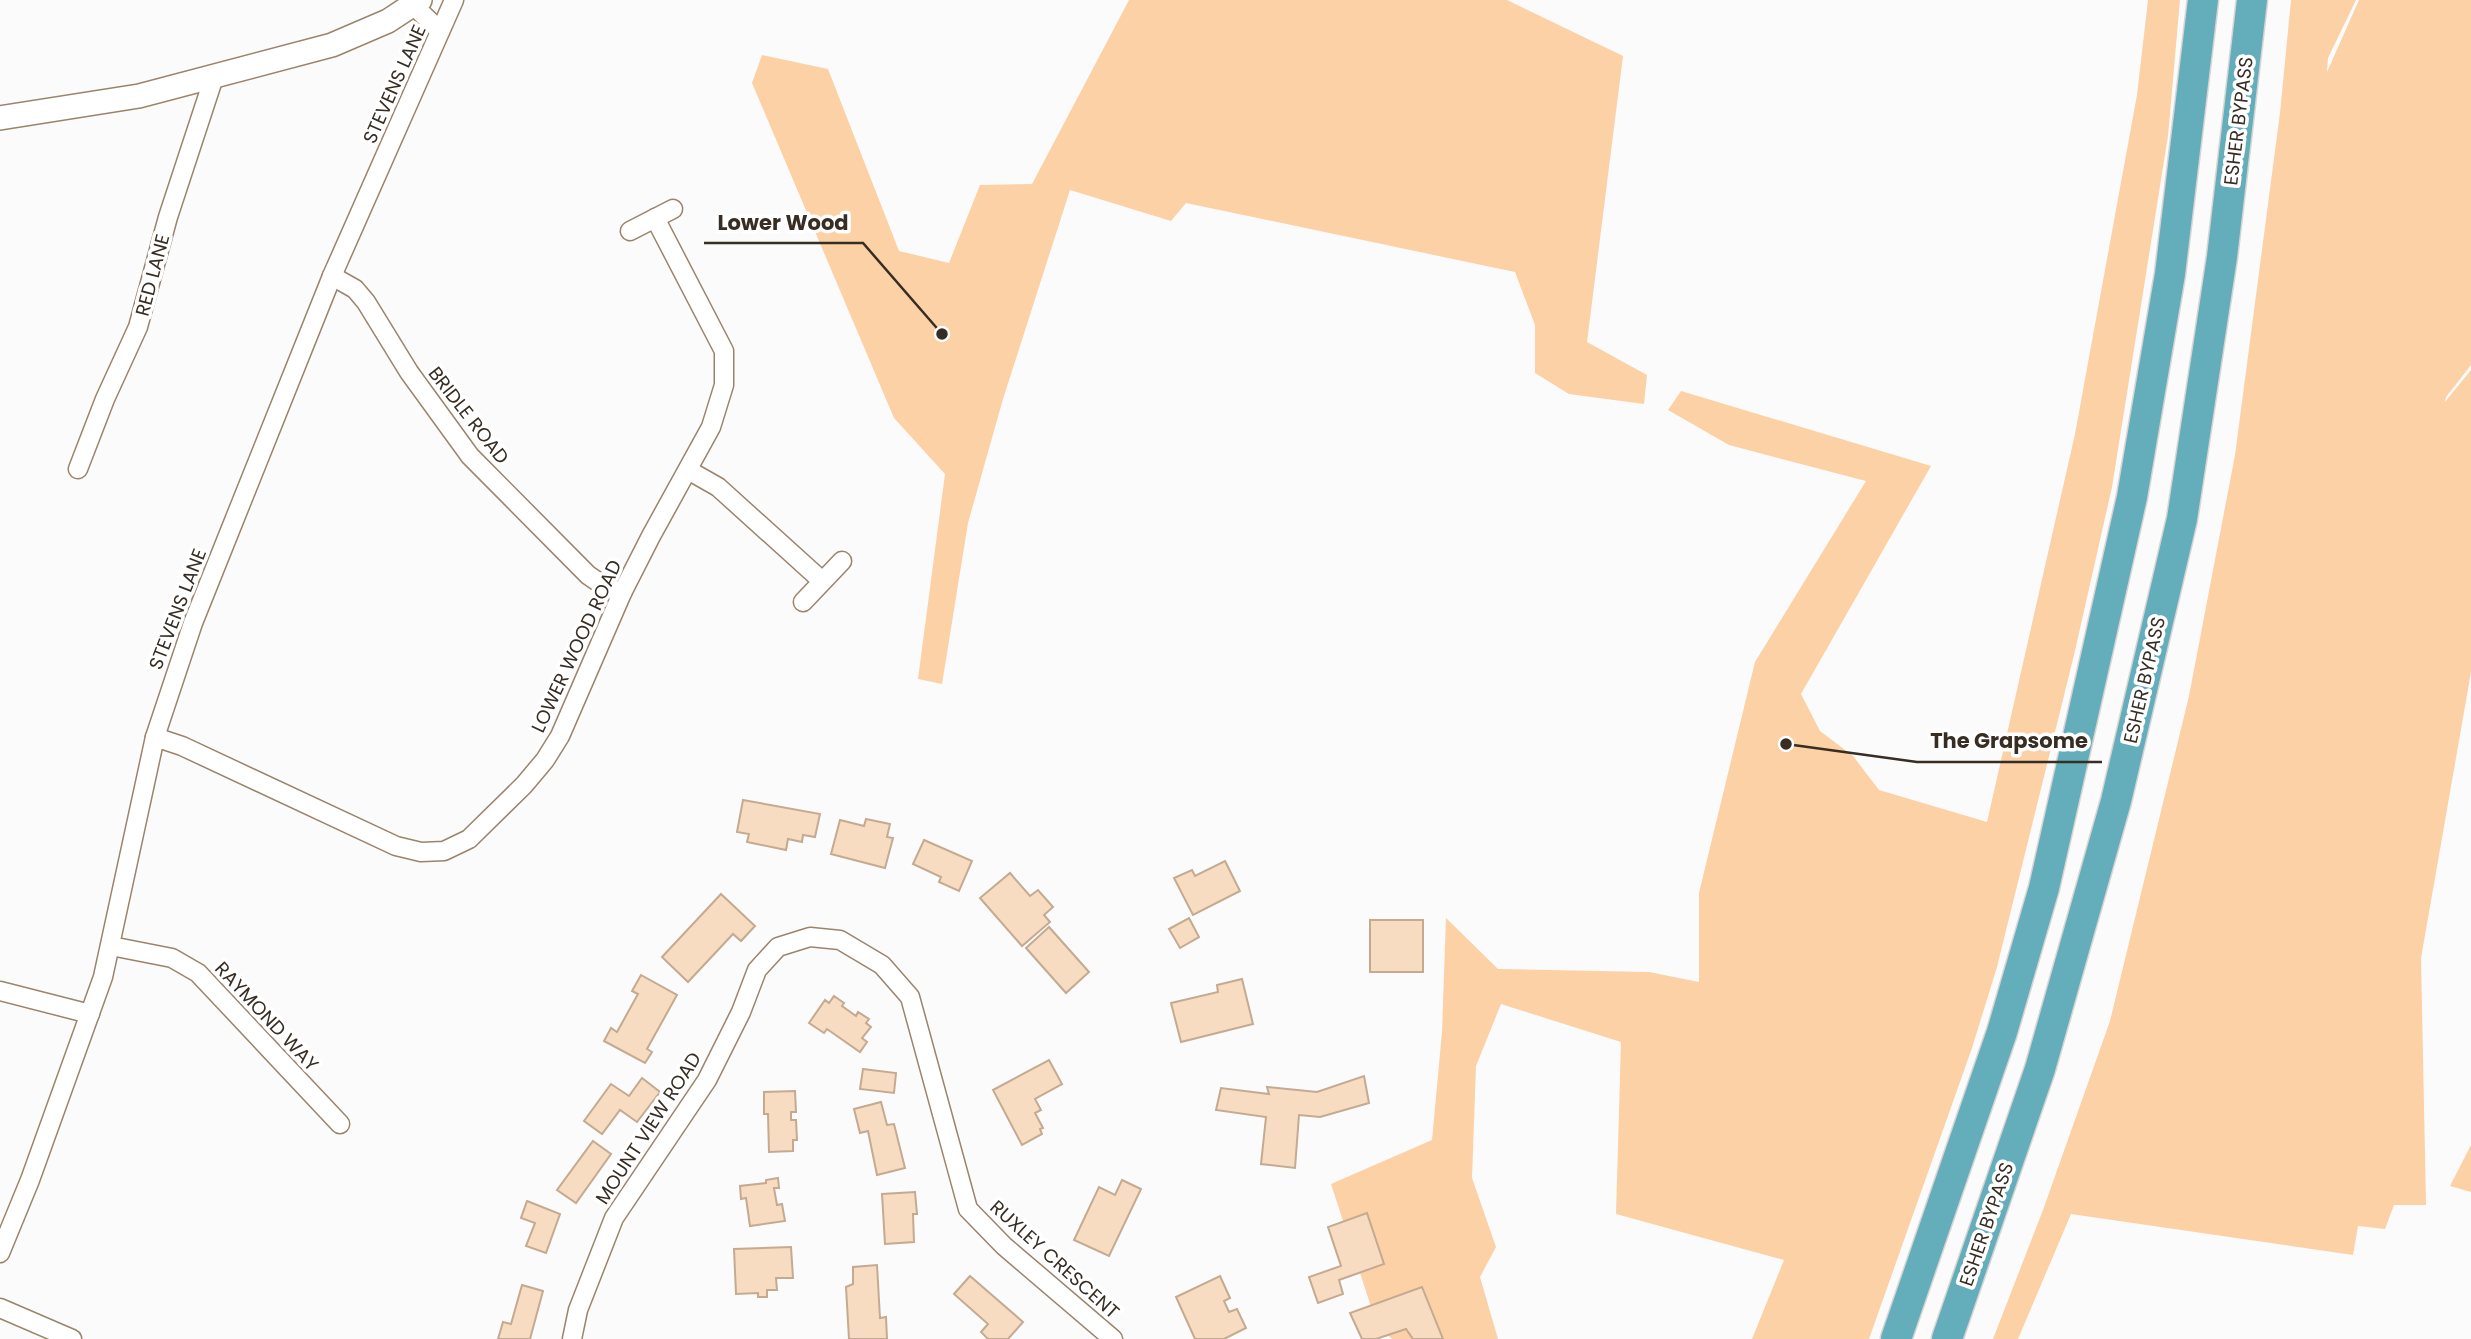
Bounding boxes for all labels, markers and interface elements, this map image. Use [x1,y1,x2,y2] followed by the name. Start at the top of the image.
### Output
[356,20,433,148] street label: STEVENS LANE
[2217,55,2260,187] street label: ESHER BYPASS
[704,201,863,243] callout: Lower Wood
[717,208,849,237] text: Lower Wood
[129,231,176,319] street label: RED LANE
[422,361,515,470] street label: BRIDLE ROAD
[142,545,213,674] street label: STEVENS LANE
[525,555,628,737] street label: LOWER WOOD ROAD
[2117,614,2172,746] street label: ESHER BYPASS
[1917,720,2102,762] callout: The Grapsome
[1930,726,2088,755] text: The Grapsome
[209,956,325,1077] street label: RAYMOND WAY
[589,1047,708,1210] street label: MOUNT VIEW ROAD
[1953,1159,2020,1290] street label: ESHER BYPASS
[984,1194,1125,1325] street label: RUXLEY CRESCENT

